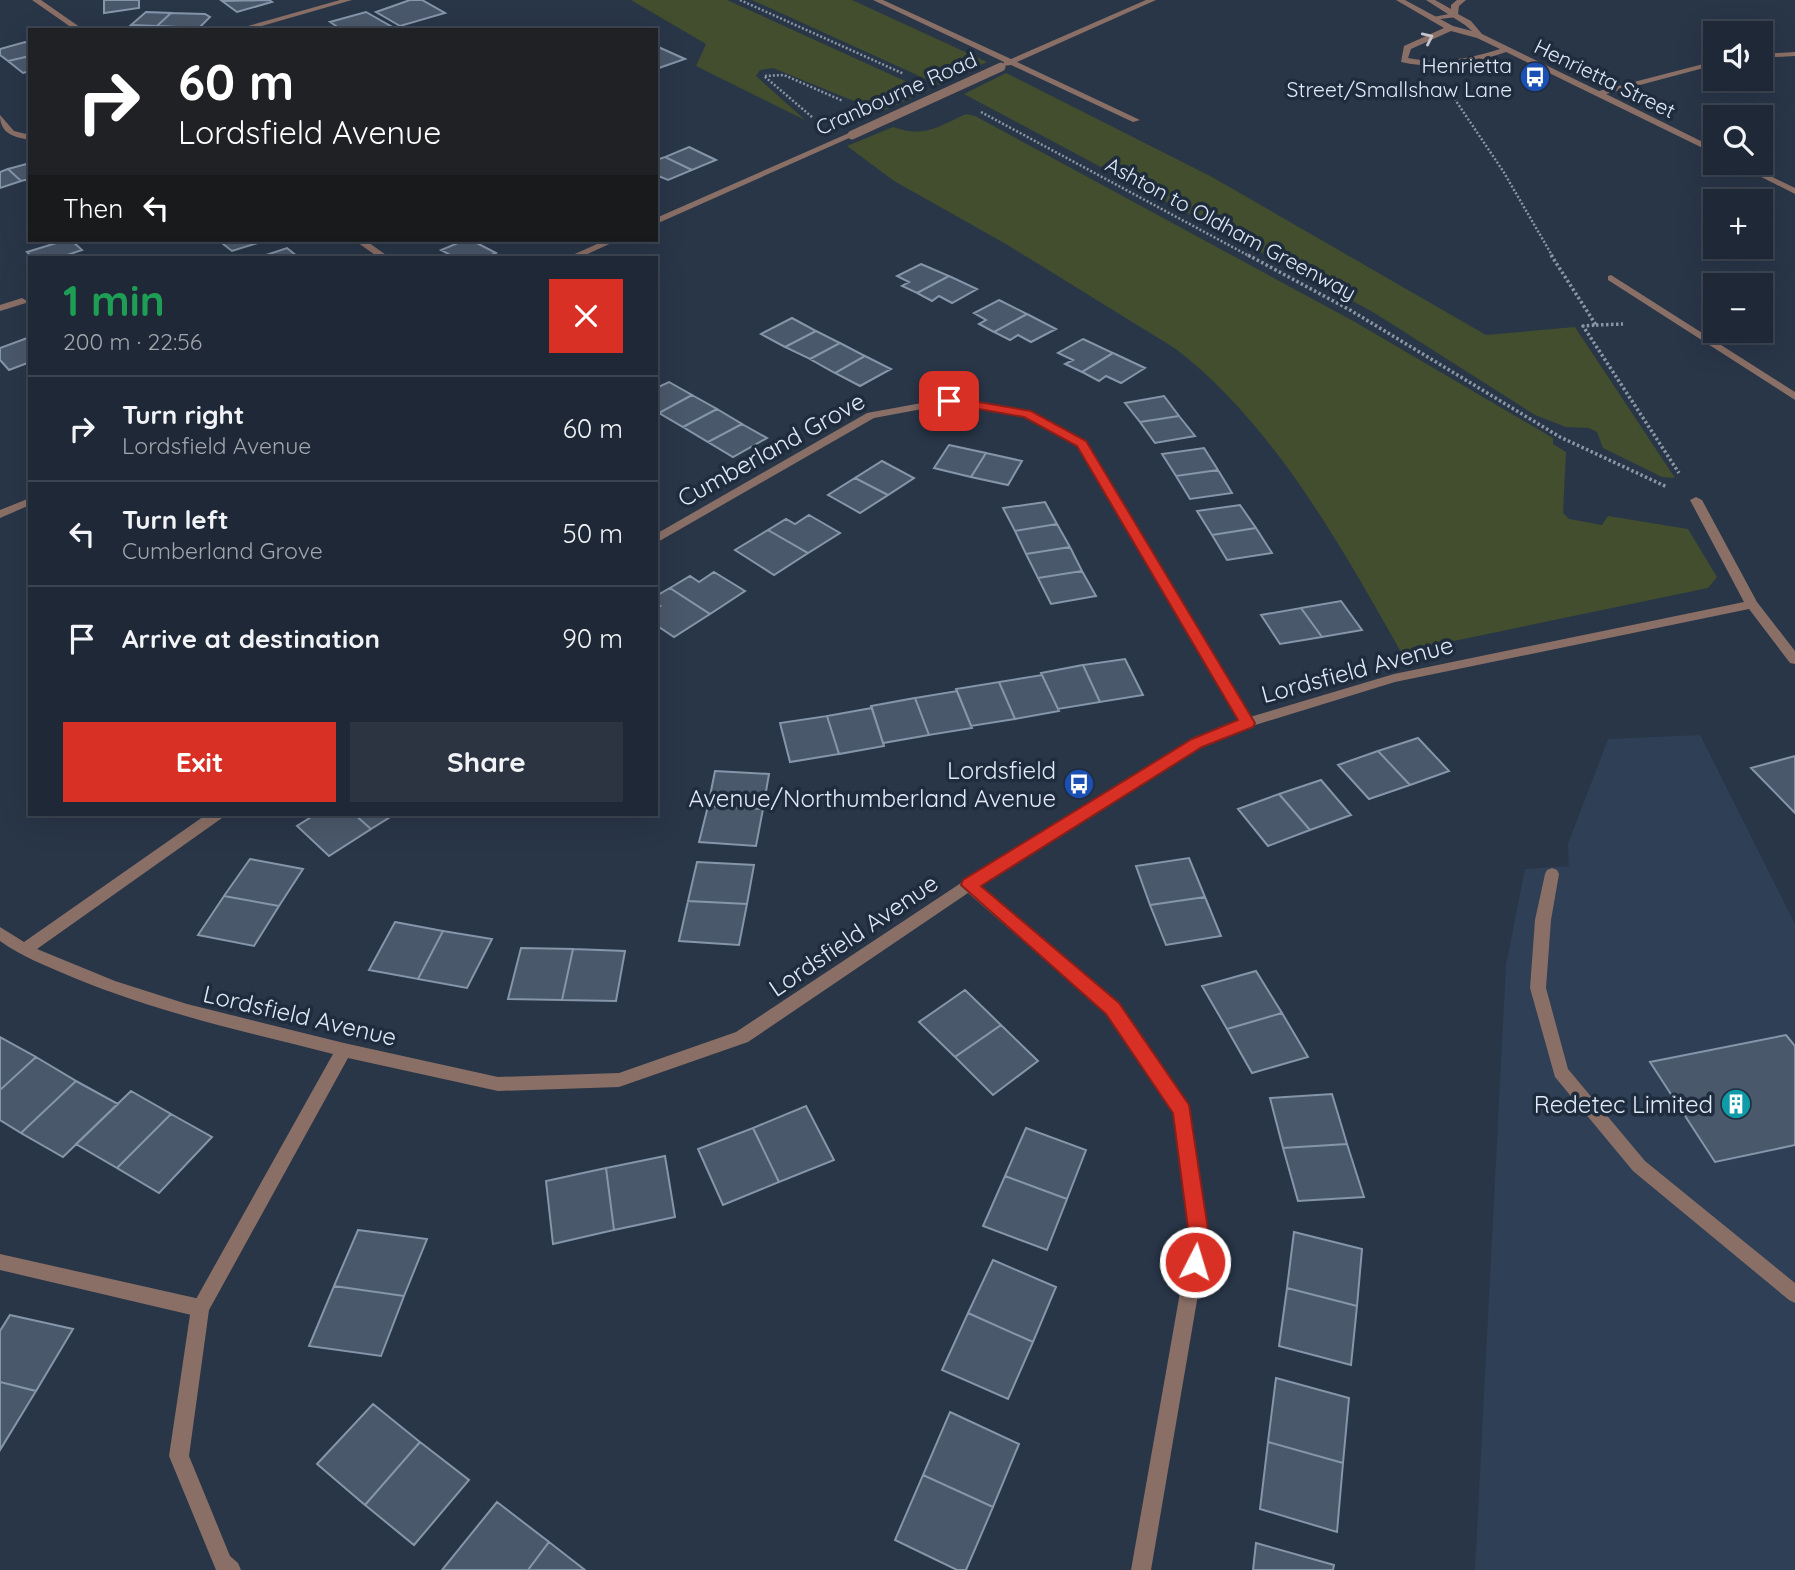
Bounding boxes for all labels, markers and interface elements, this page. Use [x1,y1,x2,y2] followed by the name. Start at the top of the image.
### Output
[1703,21,1773,343] map controls
[1703,21,1773,91] button: sound
[1421,33,1433,47] one-way arrow
[1530,33,1680,123] street label: Henrietta Street
[811,46,981,140] street label: Cranbourne Road
[178,51,294,112] text: 60 m
[1287,52,1512,102] place label: Henrietta Street/Smallshaw Lane
[63,56,154,147] icon: right
[1518,60,1552,94] bus stop icon: Henrietta Street/Smallshaw Lane
[1703,105,1773,175] button: search
[178,112,441,152] text: Lordsfield Avenue
[1101,151,1361,305] street label: Ashton to Oldham Greenway
[137,189,175,227] icon: left
[1703,189,1773,259] button: +
[63,192,123,225] text: Then
[1703,273,1773,343] button: −
[63,274,165,327] text: 1 min
[549,279,623,353] button: close
[63,327,202,356] text: 200 m · 22:56
[919,371,979,431] pin
[930,382,968,420] icon: arrive
[672,385,870,513] street label: Cumberland Grove
[122,398,244,431] text: Turn right
[63,410,101,448] icon: right
[563,412,623,445] text: 60 m
[122,431,311,460] text: Lordsfield Avenue
[122,503,229,536] text: Turn left
[63,515,101,553] icon: left
[563,517,623,550] text: 50 m
[122,536,323,565] text: Cumberland Grove
[63,620,101,658] icon: arrive
[122,622,380,655] text: Arrive at destination
[562,622,623,655] text: 90 m
[1258,629,1456,709] street label: Lordsfield Avenue
[63,722,336,802] button: Exit
[350,722,623,802] button: Share
[688,755,1056,813] place label: Lordsfield Avenue/Northumberland Avenue
[1062,767,1096,801] bus stop icon: Lordsfield Avenue/Northumberland Avenue
[763,867,943,1003] street label: Lordsfield Avenue
[200,978,400,1052] street label: Lordsfield Avenue
[1719,1087,1753,1121] building icon: Redetec Limited
[1534,1089,1713,1119] place label: Redetec Limited
[1158,1225,1232,1299] position arrow

